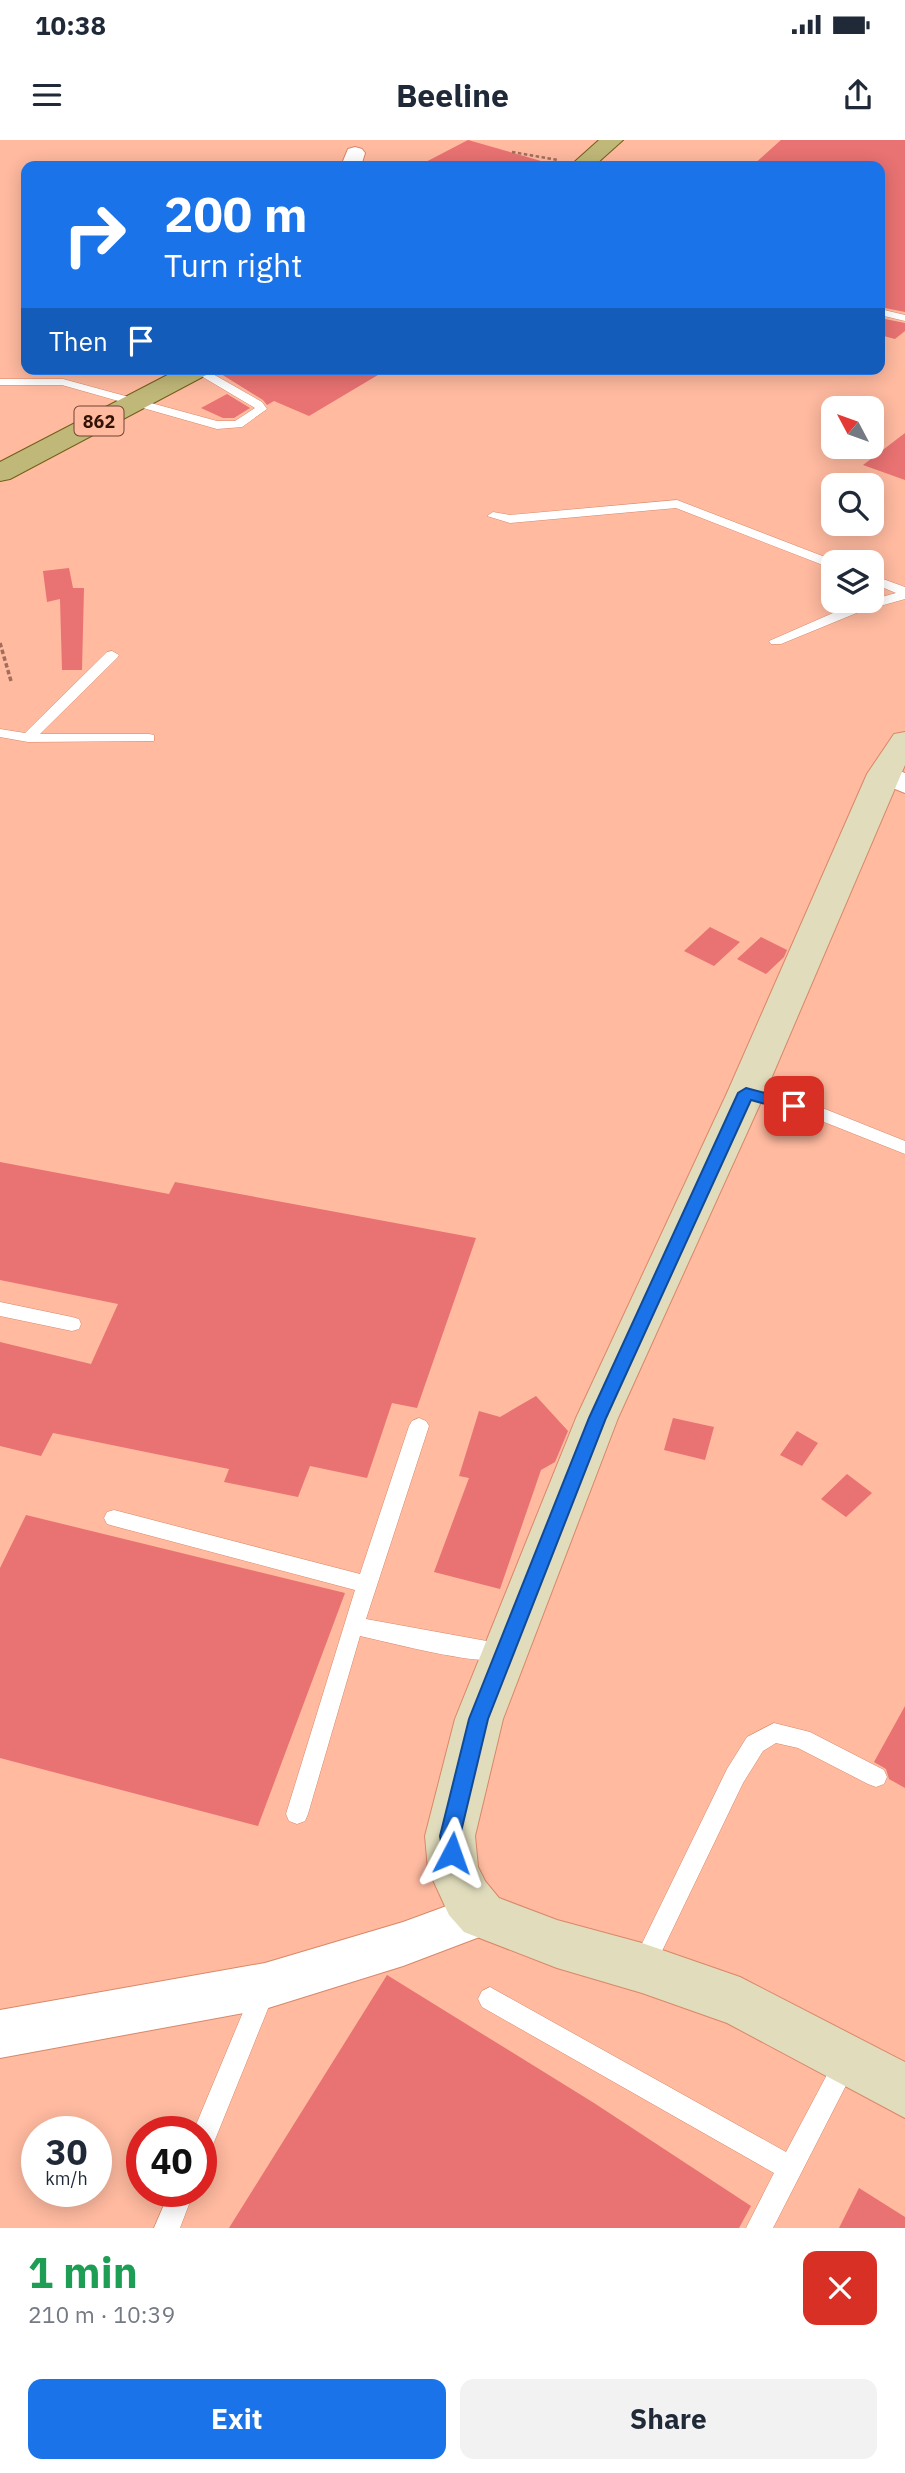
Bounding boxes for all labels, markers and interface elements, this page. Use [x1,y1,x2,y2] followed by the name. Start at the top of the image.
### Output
[35,8,106,42] text: 10:38
[396,74,509,116] text: Beeline
[28,76,66,114] icon: menu
[839,76,877,114] icon: share
[164,182,308,245] text: 200 m
[49,189,140,280] icon: right
[164,244,302,286] text: Turn right
[122,322,160,360] icon: arrive
[49,324,108,358] text: Then
[821,396,884,458] north arrow
[821,396,884,613] map controls
[74,407,124,436] road number: 862
[821,473,884,536] button: search
[821,550,884,613] button: layers
[764,1076,824,1136] pin
[775,1087,813,1125] icon: arrive
[415,1816,489,1890] position arrow
[126,2116,217,2207] speed limit sign: 40
[45,2129,88,2175] text: 30
[45,2167,88,2190] text: km/h
[28,2245,138,2300] text: 1 min
[803,2251,877,2325] button: close
[28,2299,175,2329] text: 210 m · 10:39
[28,2379,446,2459] button: Exit
[460,2379,877,2459] button: Share

